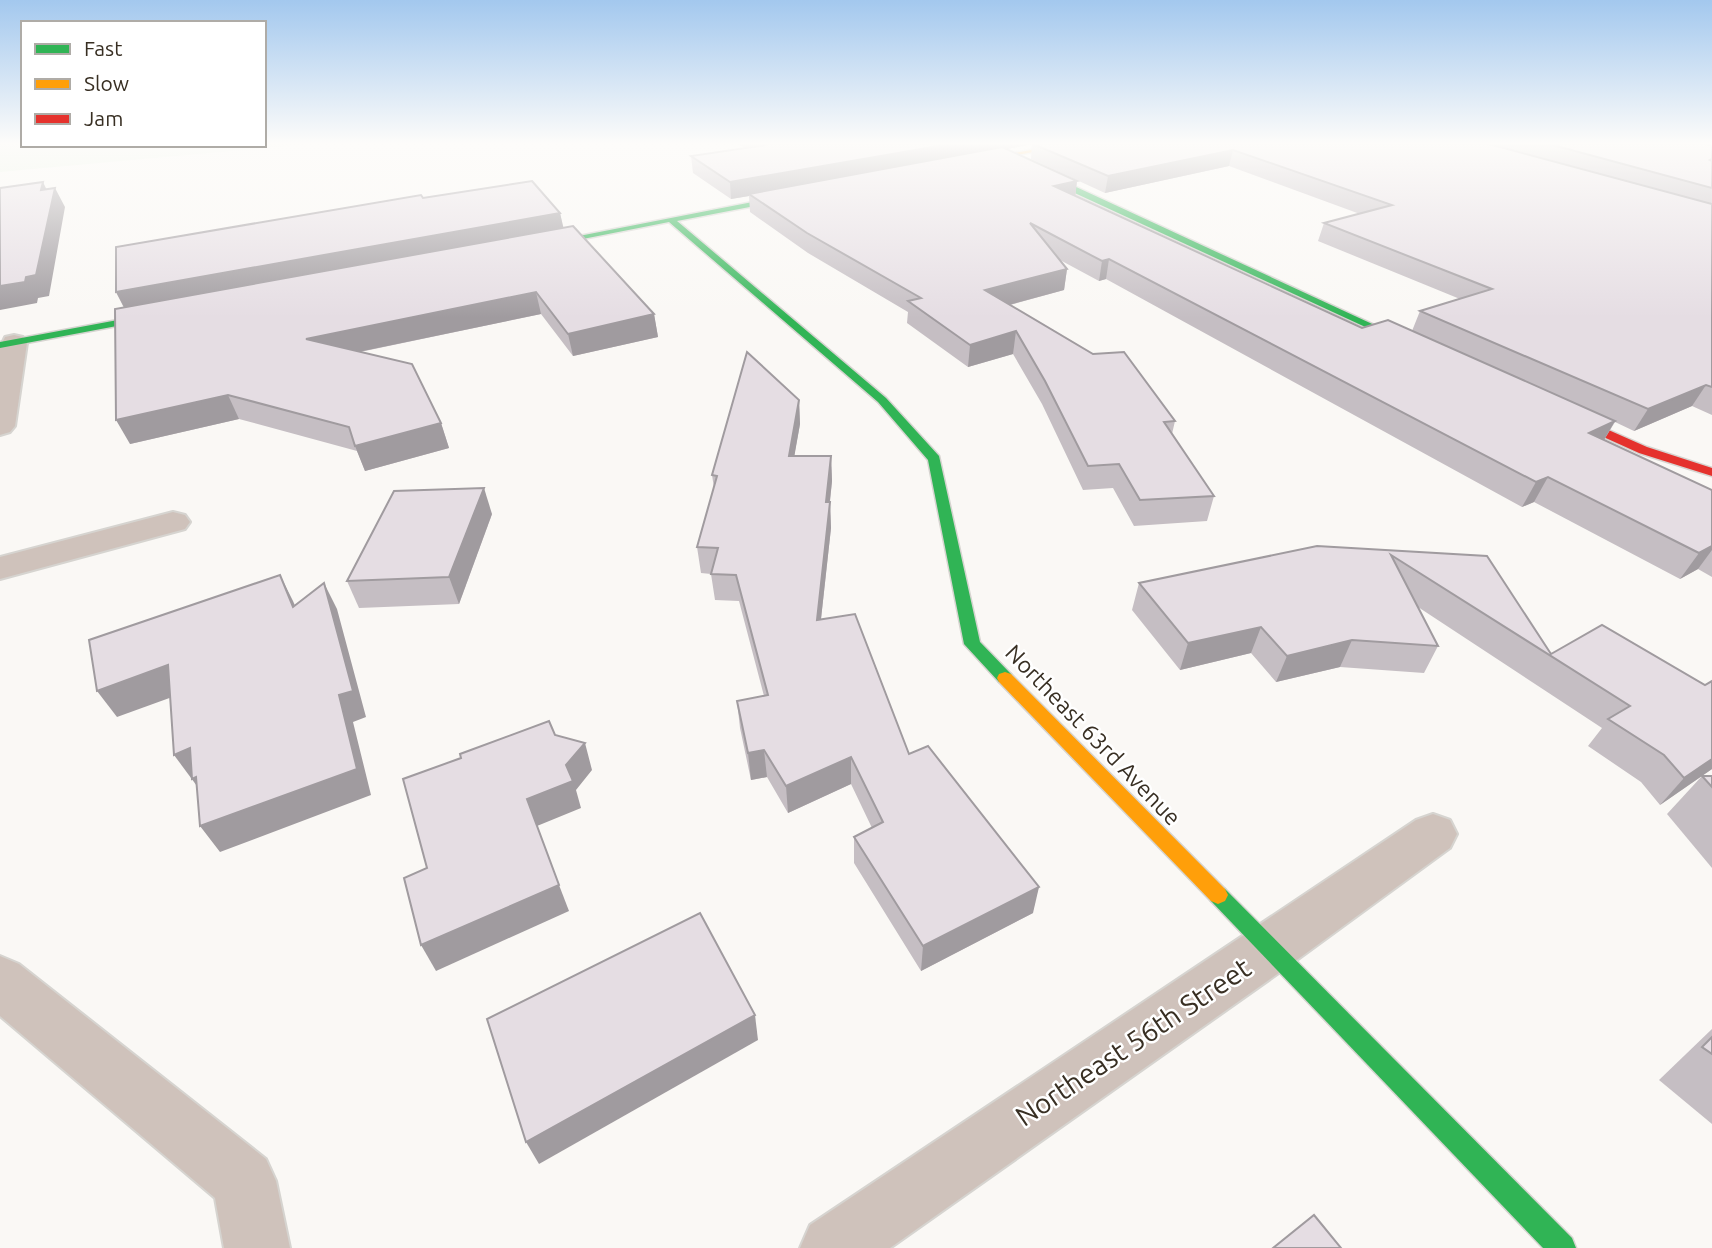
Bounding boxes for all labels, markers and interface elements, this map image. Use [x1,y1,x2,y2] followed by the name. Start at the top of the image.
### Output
[21,21,266,147] legend
[84,36,122,60] text: Fast
[84,71,129,95] text: Slow
[84,106,123,130] text: Jam
[1001,639,1186,830] street label: Northeast 63rd Avenue
[1009,951,1256,1132] street label: Northeast 56th Street

